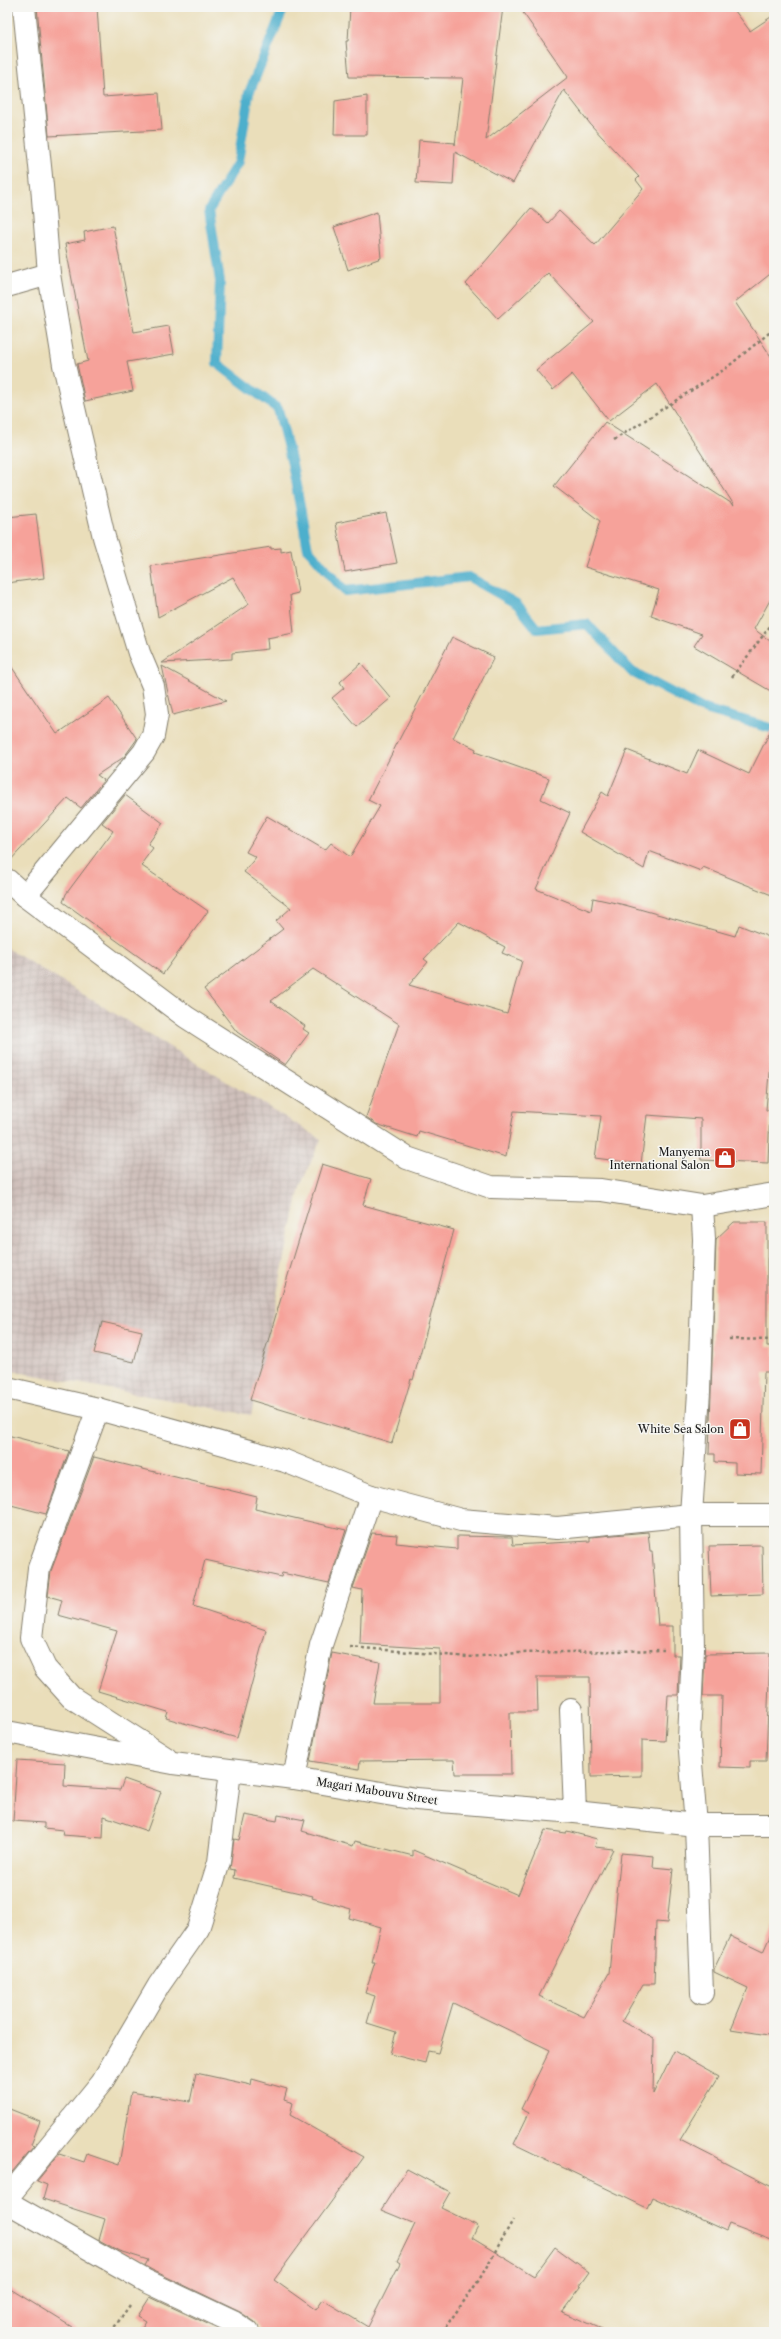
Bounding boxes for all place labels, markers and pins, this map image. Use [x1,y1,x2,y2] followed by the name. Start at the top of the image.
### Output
[610,1145,710,1172] place label: Manyema International Salon
[712,1145,738,1171] shop icon: Manyema International Salon
[727,1416,753,1442] shop icon: White Sea Salon
[637,1422,724,1436] place label: White Sea Salon

